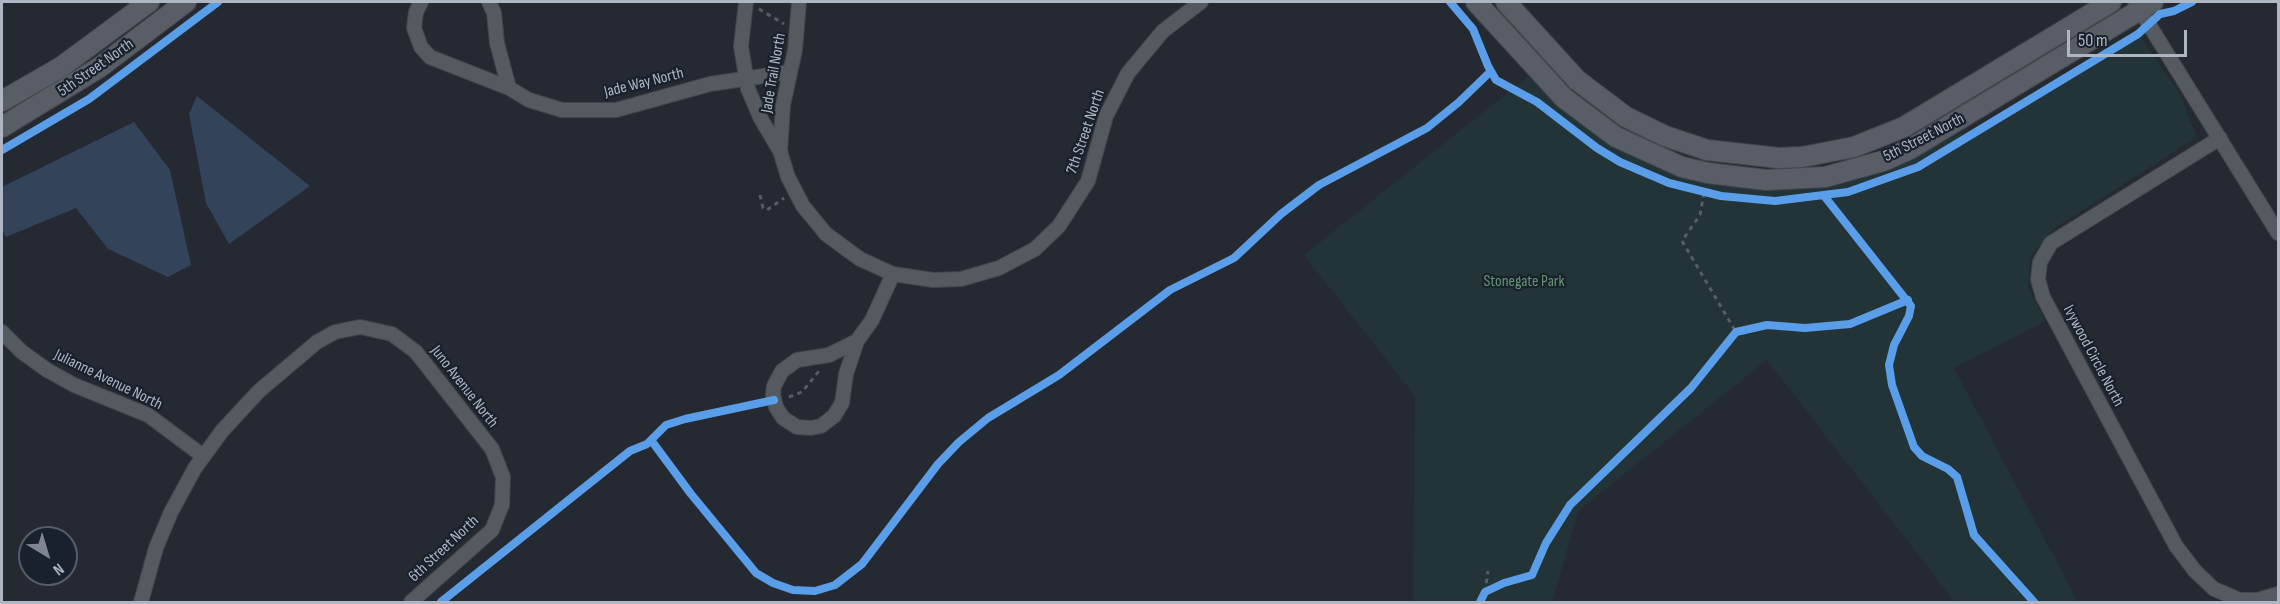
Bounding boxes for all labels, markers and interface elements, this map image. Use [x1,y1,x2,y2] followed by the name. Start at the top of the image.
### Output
[2070,18,2190,56] scale bar
[2078,30,2108,51] text: 50 m
[758,32,790,114] street label: Jade Trail North
[54,35,138,101] street label: 5th Street North
[602,64,686,102] street label: Jade Way North
[1063,87,1109,177] street label: 7th Street North
[1880,109,1968,167] street label: 5th Street North
[1484,272,1564,292] park label: Stonegate Park
[2058,302,2128,410] street label: Ivywood Circle North
[426,342,502,432] street label: Juno Avenue North
[51,345,165,415] street label: Julianne Avenue North
[405,512,483,586] street label: 6th Street North
[18,526,78,586] north arrow
[49,559,67,579] text: N

